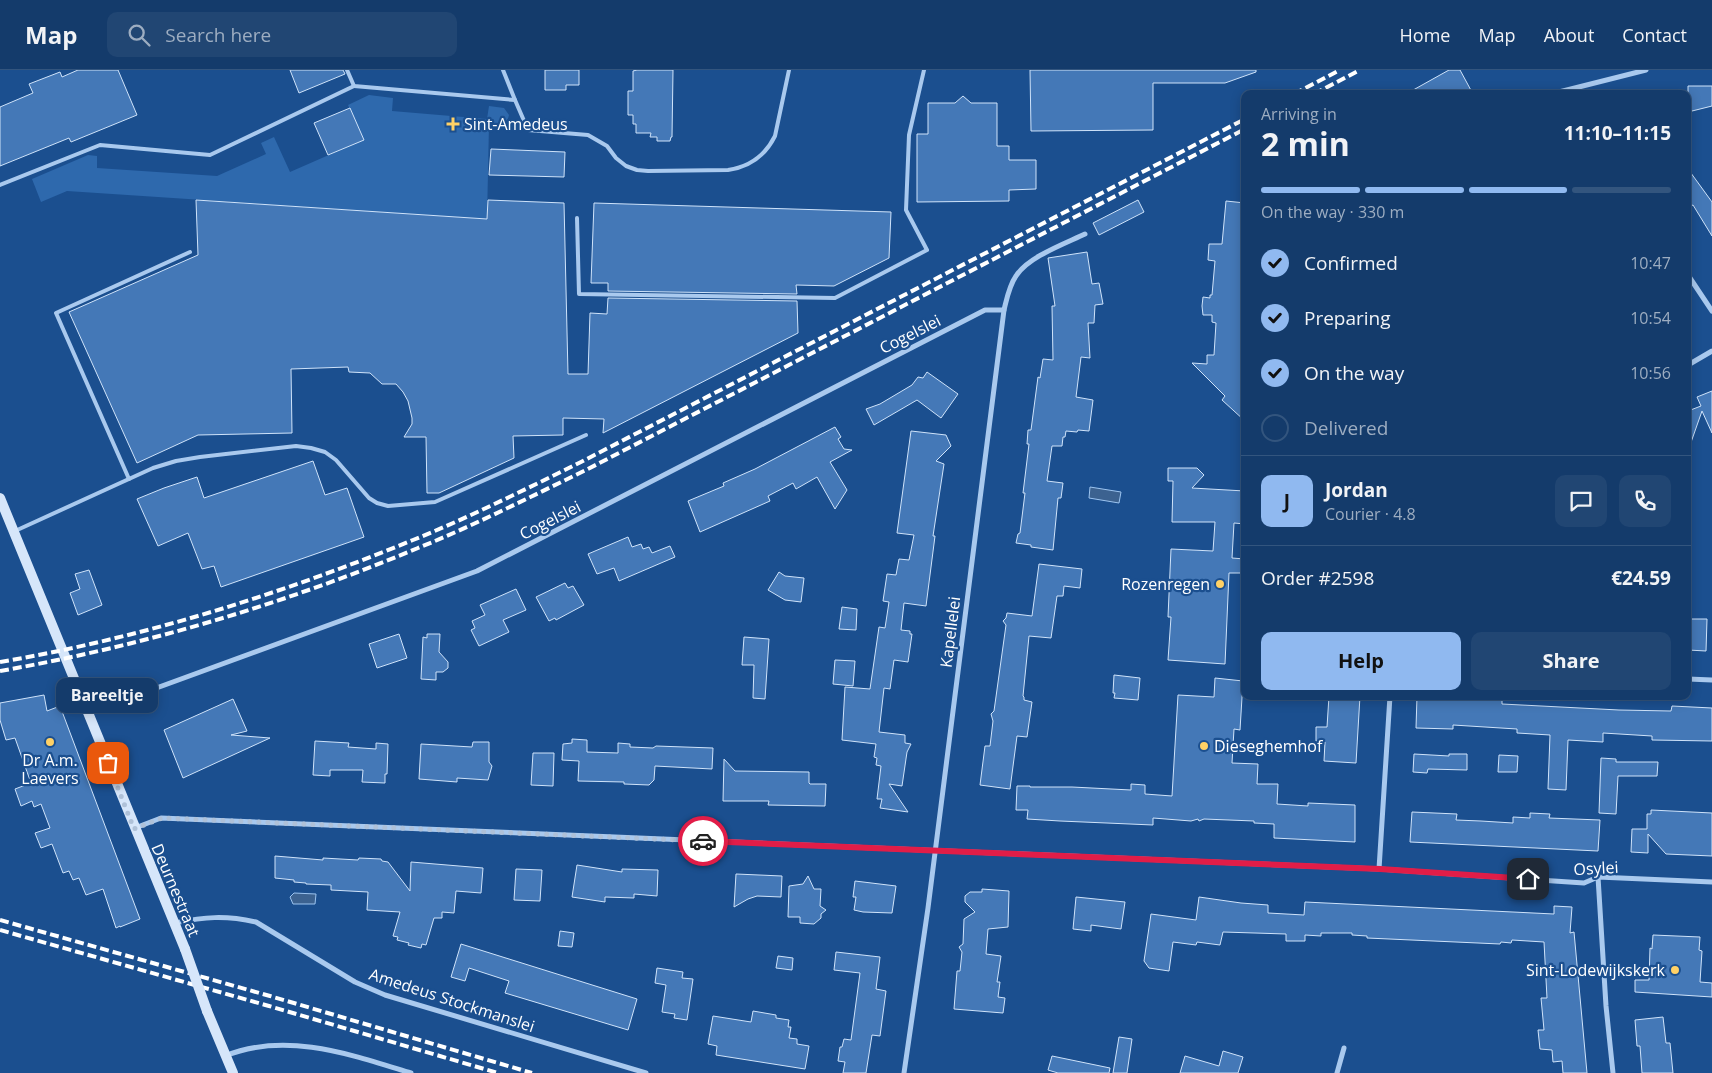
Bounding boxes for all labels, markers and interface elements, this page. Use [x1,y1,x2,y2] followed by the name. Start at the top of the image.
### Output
[107,12,457,57] search box
[25,18,77,51] text: Map
[125,21,153,49] icon: search
[165,22,271,48] text: Search here
[1400,23,1450,47] text: Home
[1478,23,1516,47] text: Map
[1544,23,1594,47] text: About
[1622,23,1687,47] text: Contact
[1261,103,1337,125] text: Arriving in
[464,113,568,135] place label: Sint-Amedeus
[446,117,460,131] marker: Sint-Amedeus
[1564,120,1671,146] text: 11:10–11:15
[1261,122,1350,165] text: 2 min
[1261,201,1404,223] text: On the way · 330 m
[1261,249,1289,277] icon: check
[1304,250,1398,276] text: Confirmed
[1630,252,1671,274] text: 10:47
[1261,304,1289,332] icon: check
[1304,305,1391,331] text: Preparing
[1630,307,1671,329] text: 10:54
[876,309,944,359] street label: Cogelslei
[1261,359,1289,387] icon: check
[1304,360,1404,386] text: On the way
[1630,362,1671,384] text: 10:56
[1304,415,1388,441] text: Delivered
[1555,475,1607,527] button: chat
[1619,475,1671,527] button: phone
[1325,477,1388,503] text: Jordan
[1284,488,1290,514] text: J
[516,495,584,545] street label: Cogelslei
[1325,503,1416,525] text: Courier · 4.8
[1261,565,1374,591] text: Order #2598
[1611,565,1671,591] text: €24.59
[1121,573,1210,595] place label: Rozenregen
[1214,578,1226,590] marker: Rozenregen
[935,595,965,669] street label: Kapellelei
[1261,632,1461,690] button: Help
[1471,632,1671,690] button: Share
[57,678,159,713] callout: Bareeltje
[71,684,143,706] text: Bareeltje
[1214,735,1324,757] place label: Dieseghemhof
[44,736,56,748] marker: Dr A.m. Laevers
[1198,740,1210,752] marker: Dieseghemhof
[87,742,129,784] pin
[21,749,79,789] place label: Dr A.m. Laevers
[94,749,122,777] icon: bag
[678,816,728,866] courier
[689,827,717,855] icon: car
[147,840,206,940] street label: Deurnestraat
[1573,856,1619,880] street label: Osylei
[1507,858,1549,900] pin
[1514,865,1542,893] icon: home
[1526,959,1666,981] place label: Sint-Lodewijkskerk
[366,963,538,1037] street label: Amedeus Stockmanslei
[1669,964,1681,976] marker: Sint-Lodewijkskerk

